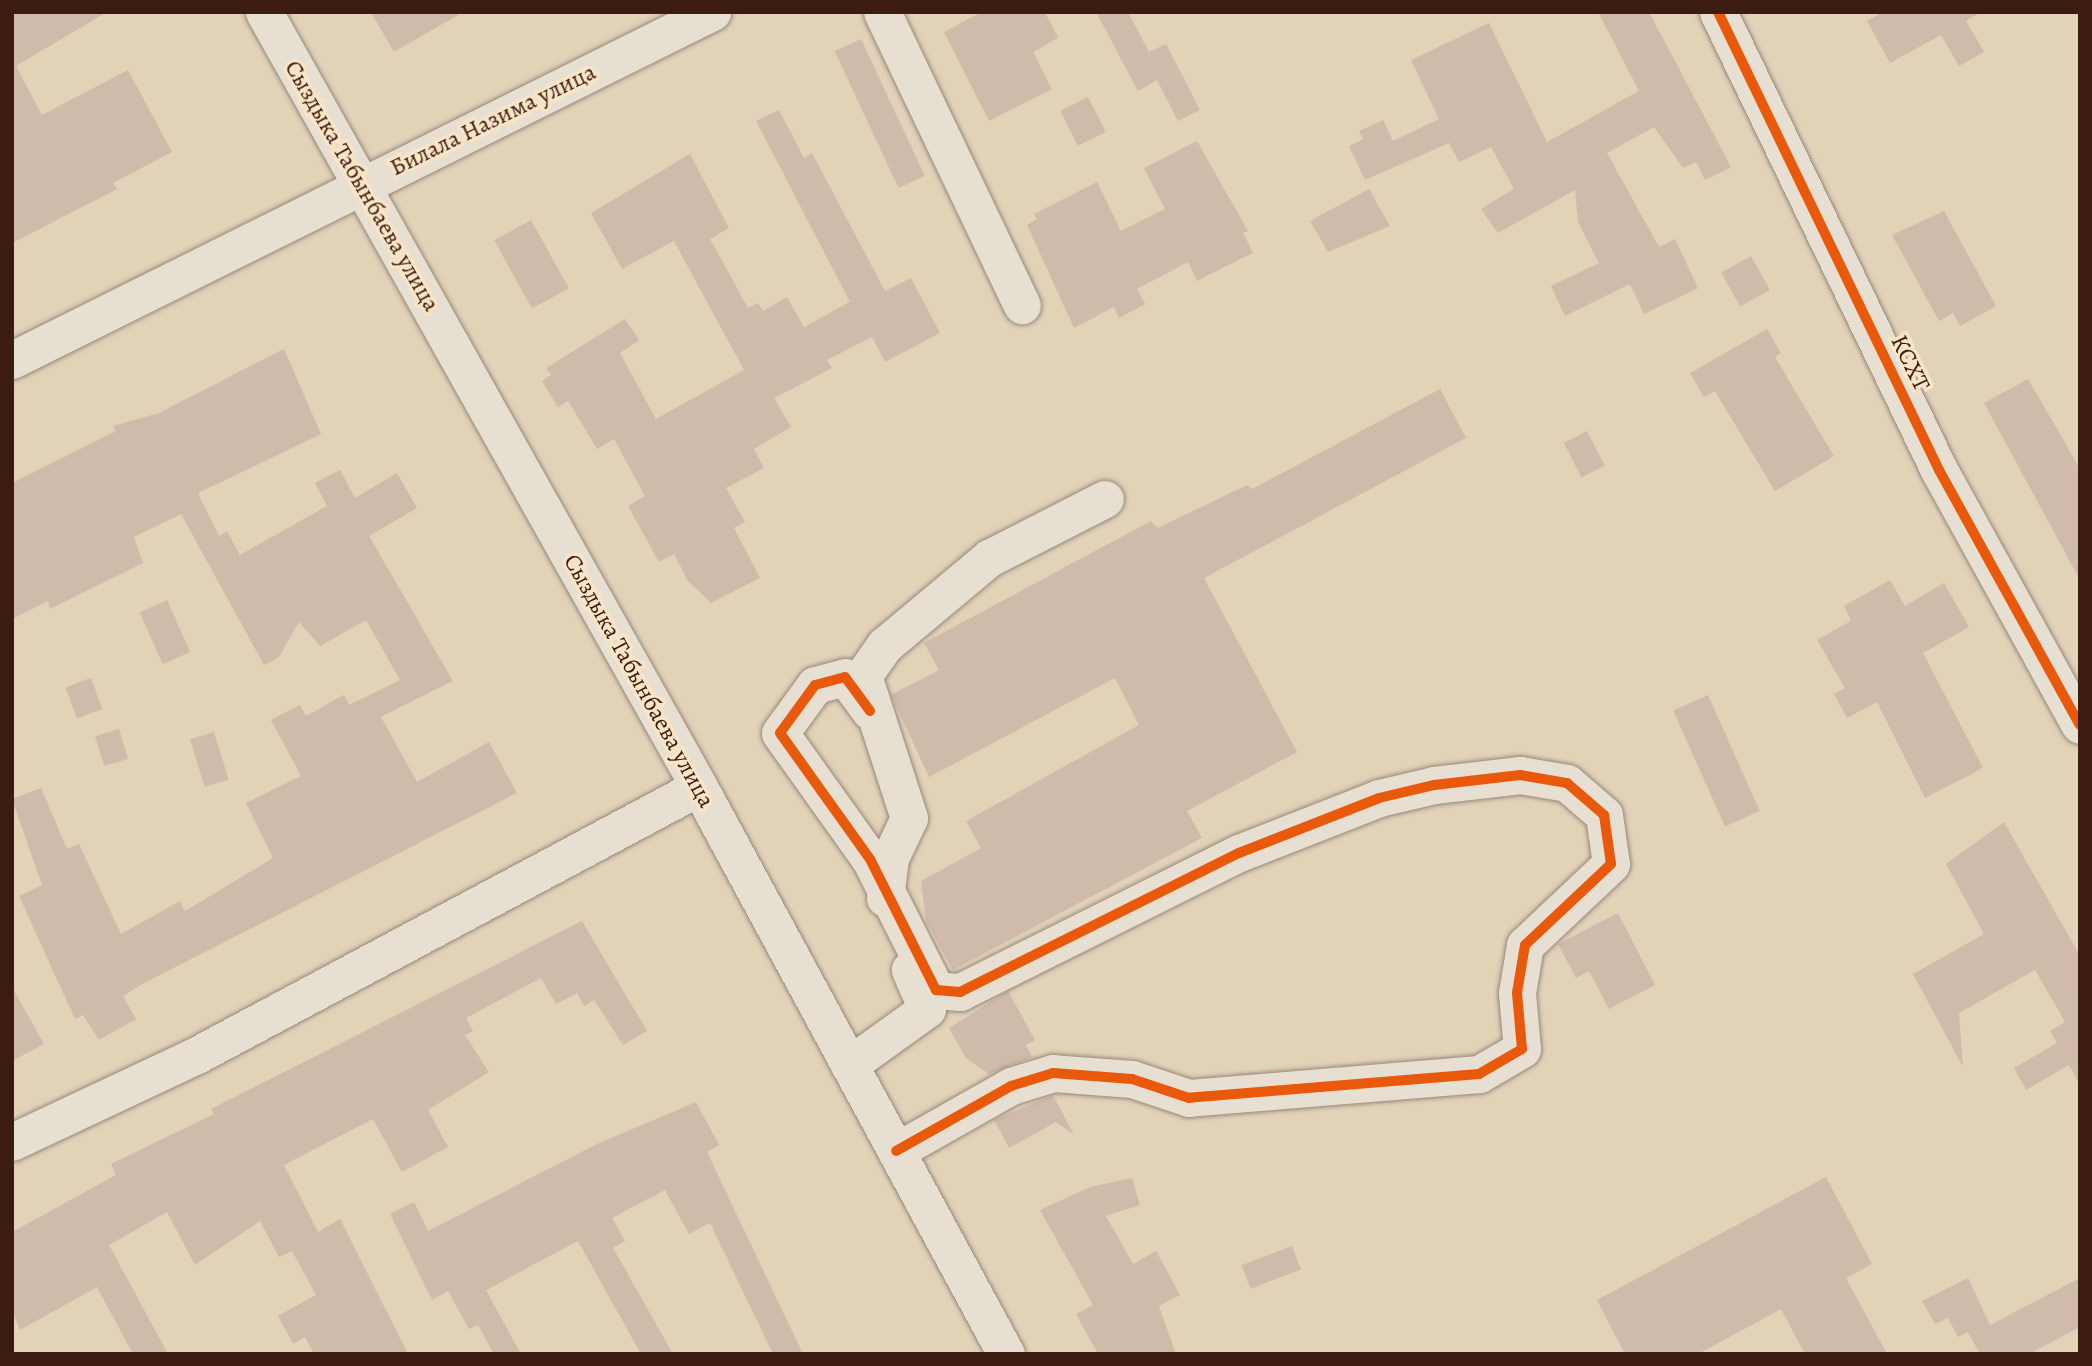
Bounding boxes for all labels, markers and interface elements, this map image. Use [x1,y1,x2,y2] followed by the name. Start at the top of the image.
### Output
[278,55,446,317] street label: Сыздыка Табынбаева улица
[385,58,601,182] street label: Билала Назима улица
[1884,330,1936,396] street label: КСХТ
[557,549,721,813] street label: Сыздыка Табынбаева улица

